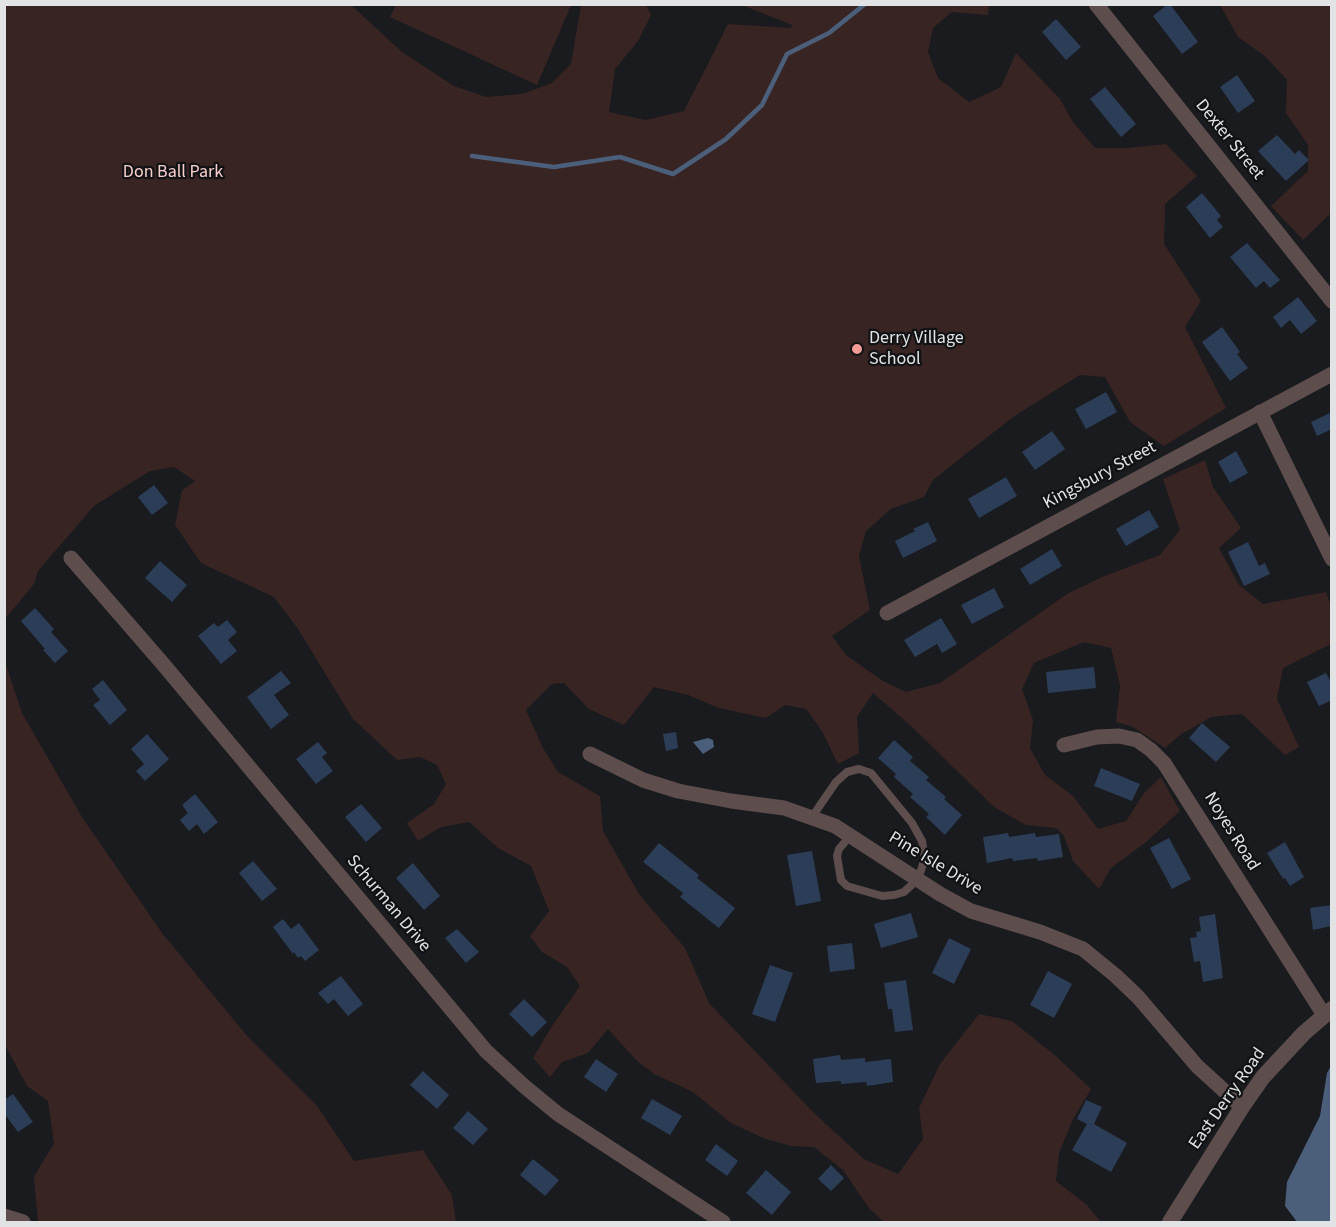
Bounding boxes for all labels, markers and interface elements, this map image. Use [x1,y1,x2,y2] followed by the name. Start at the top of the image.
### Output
[1190,95,1268,185] street label: Dexter Street
[123,162,223,184] park label: Don Ball Park
[869,328,964,370] place label: Derry Village School
[850,342,864,356] marker: Derry Village School
[1040,437,1160,515] street label: Kingsbury Street
[1198,789,1264,875] street label: Noyes Road
[884,828,986,900] street label: Pine Isle Drive
[341,851,435,957] street label: Schurman Drive
[1185,1044,1271,1154] street label: East Derry Road

